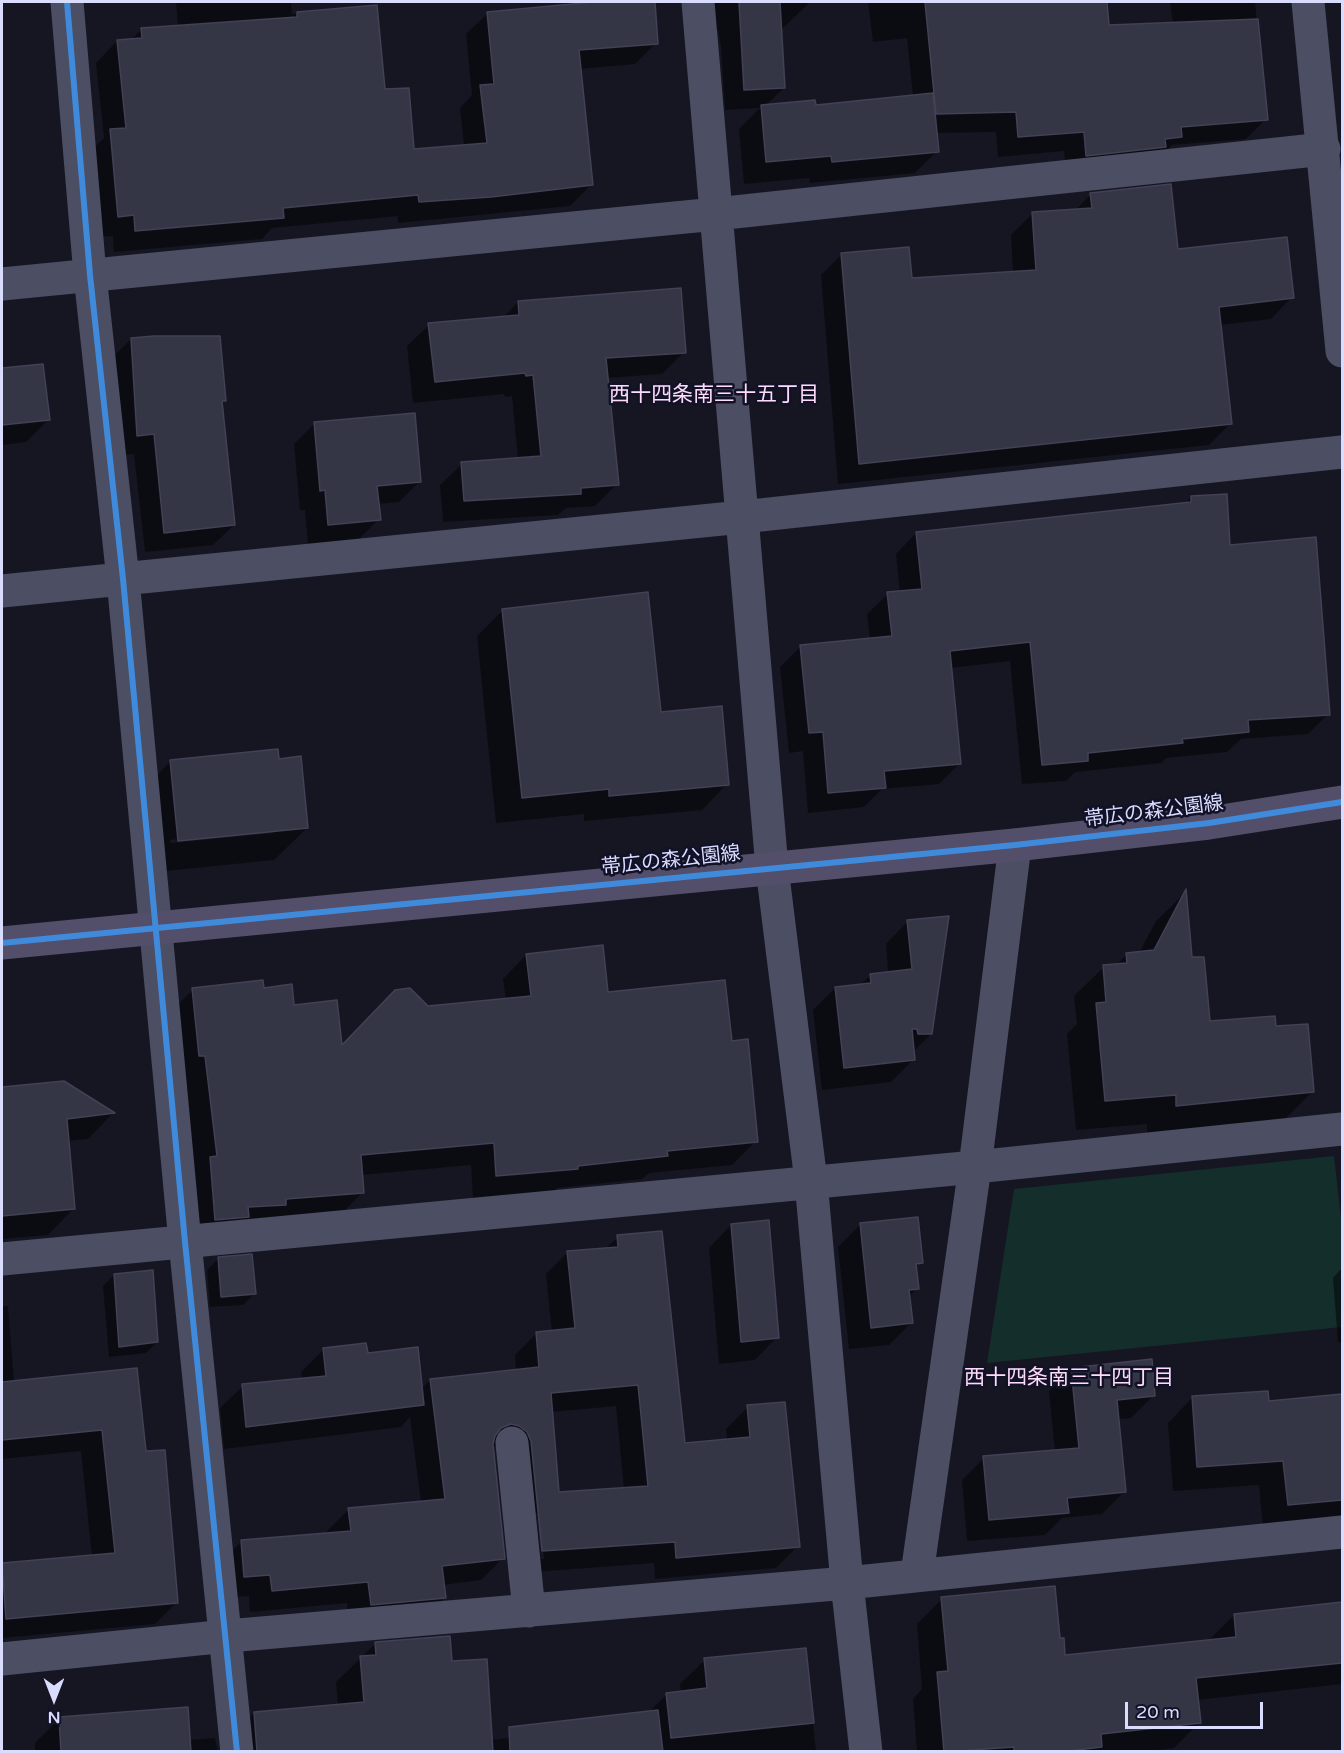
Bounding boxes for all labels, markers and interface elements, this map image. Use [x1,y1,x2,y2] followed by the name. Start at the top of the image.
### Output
[609,382,819,408] district label: 西十四条南三十五丁目
[1083,792,1225,832] street label: 帯広の森公園線
[600,842,742,880] street label: 帯広の森公園線
[964,1365,1174,1391] district label: 西十四条南三十四丁目
[24,1669,84,1729] north arrow
[1128,1690,1266,1728] scale bar
[1136,1701,1180,1723] text: 20 m
[48,1707,60,1727] text: N

